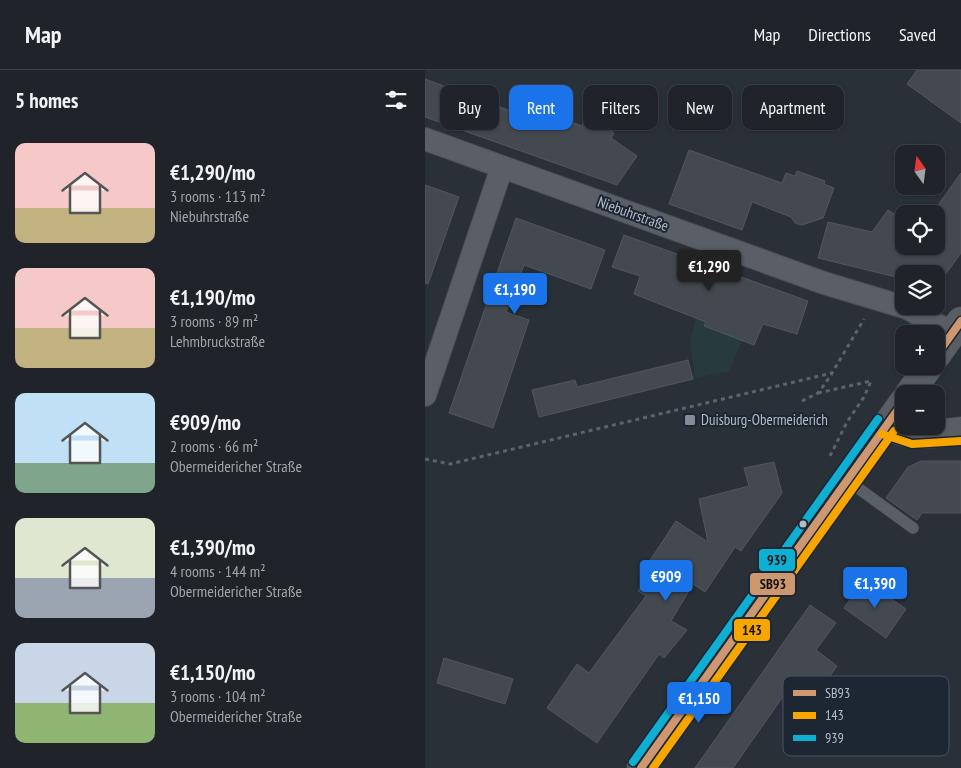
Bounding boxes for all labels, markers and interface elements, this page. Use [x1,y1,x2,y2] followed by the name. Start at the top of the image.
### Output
[25,19,62,50] text: Map
[754,23,780,46] text: Map
[808,23,871,46] text: Directions
[899,23,936,46] text: Saved
[440,85,499,130] chip: Buy
[509,85,573,130] chip: Rent
[583,85,658,130] chip: Filters
[668,85,732,130] chip: New
[742,85,844,130] chip: Apartment
[382,86,410,114] icon: filters
[15,87,78,114] text: 5 homes
[895,145,945,195] north arrow
[895,145,945,435] map controls
[170,159,255,186] text: €1,290/mo
[55,163,115,223] icon: home
[170,186,266,206] text: 3 rooms · 113 m²
[595,192,671,235] street label: Niebuhrstraße
[895,205,945,255] button: locate
[170,206,249,226] text: Niebuhrstraße
[668,250,750,292] pin: €1,290
[688,256,730,276] text: €1,290
[895,265,945,315] button: layers
[474,272,556,315] pin: €1,190
[494,279,536,299] text: €1,190
[170,284,255,311] text: €1,190/mo
[55,288,115,348] icon: home
[170,311,258,331] text: 3 rooms · 89 m²
[895,325,945,375] button: +
[170,331,265,351] text: Lehmbruckstraße
[895,385,945,435] button: −
[170,409,241,436] text: €909/mo
[701,410,828,429] place label: Duisburg-Obermeiderich
[55,413,115,473] icon: home
[683,413,697,427] marker: Duisburg-Obermeiderich
[170,436,258,456] text: 2 rooms · 66 m²
[170,456,302,476] text: Obermeidericher Straße
[798,519,808,529] unlabelled marker
[170,534,255,561] text: €1,390/mo
[55,538,115,598] icon: home
[758,548,796,572] line badge: 939
[767,551,787,569] text: 939
[636,560,696,602] pin: €909
[170,561,266,581] text: 4 rooms · 144 m²
[651,566,681,586] text: €909
[834,566,916,609] pin: €1,390
[749,572,796,596] line badge: SB93
[854,573,896,593] text: €1,390
[760,575,786,593] text: SB93
[170,581,302,601] text: Obermeidericher Straße
[733,618,771,642] line badge: 143
[742,621,762,639] text: 143
[170,659,255,686] text: €1,150/mo
[55,663,115,723] icon: home
[783,676,949,756] legend
[658,682,740,724] pin: €1,150
[825,684,850,702] text: SB93
[170,686,266,706] text: 3 rooms · 104 m²
[678,688,720,708] text: €1,150
[170,706,302,726] text: Obermeidericher Straße
[825,706,844,724] text: 143
[825,729,844,747] text: 939

